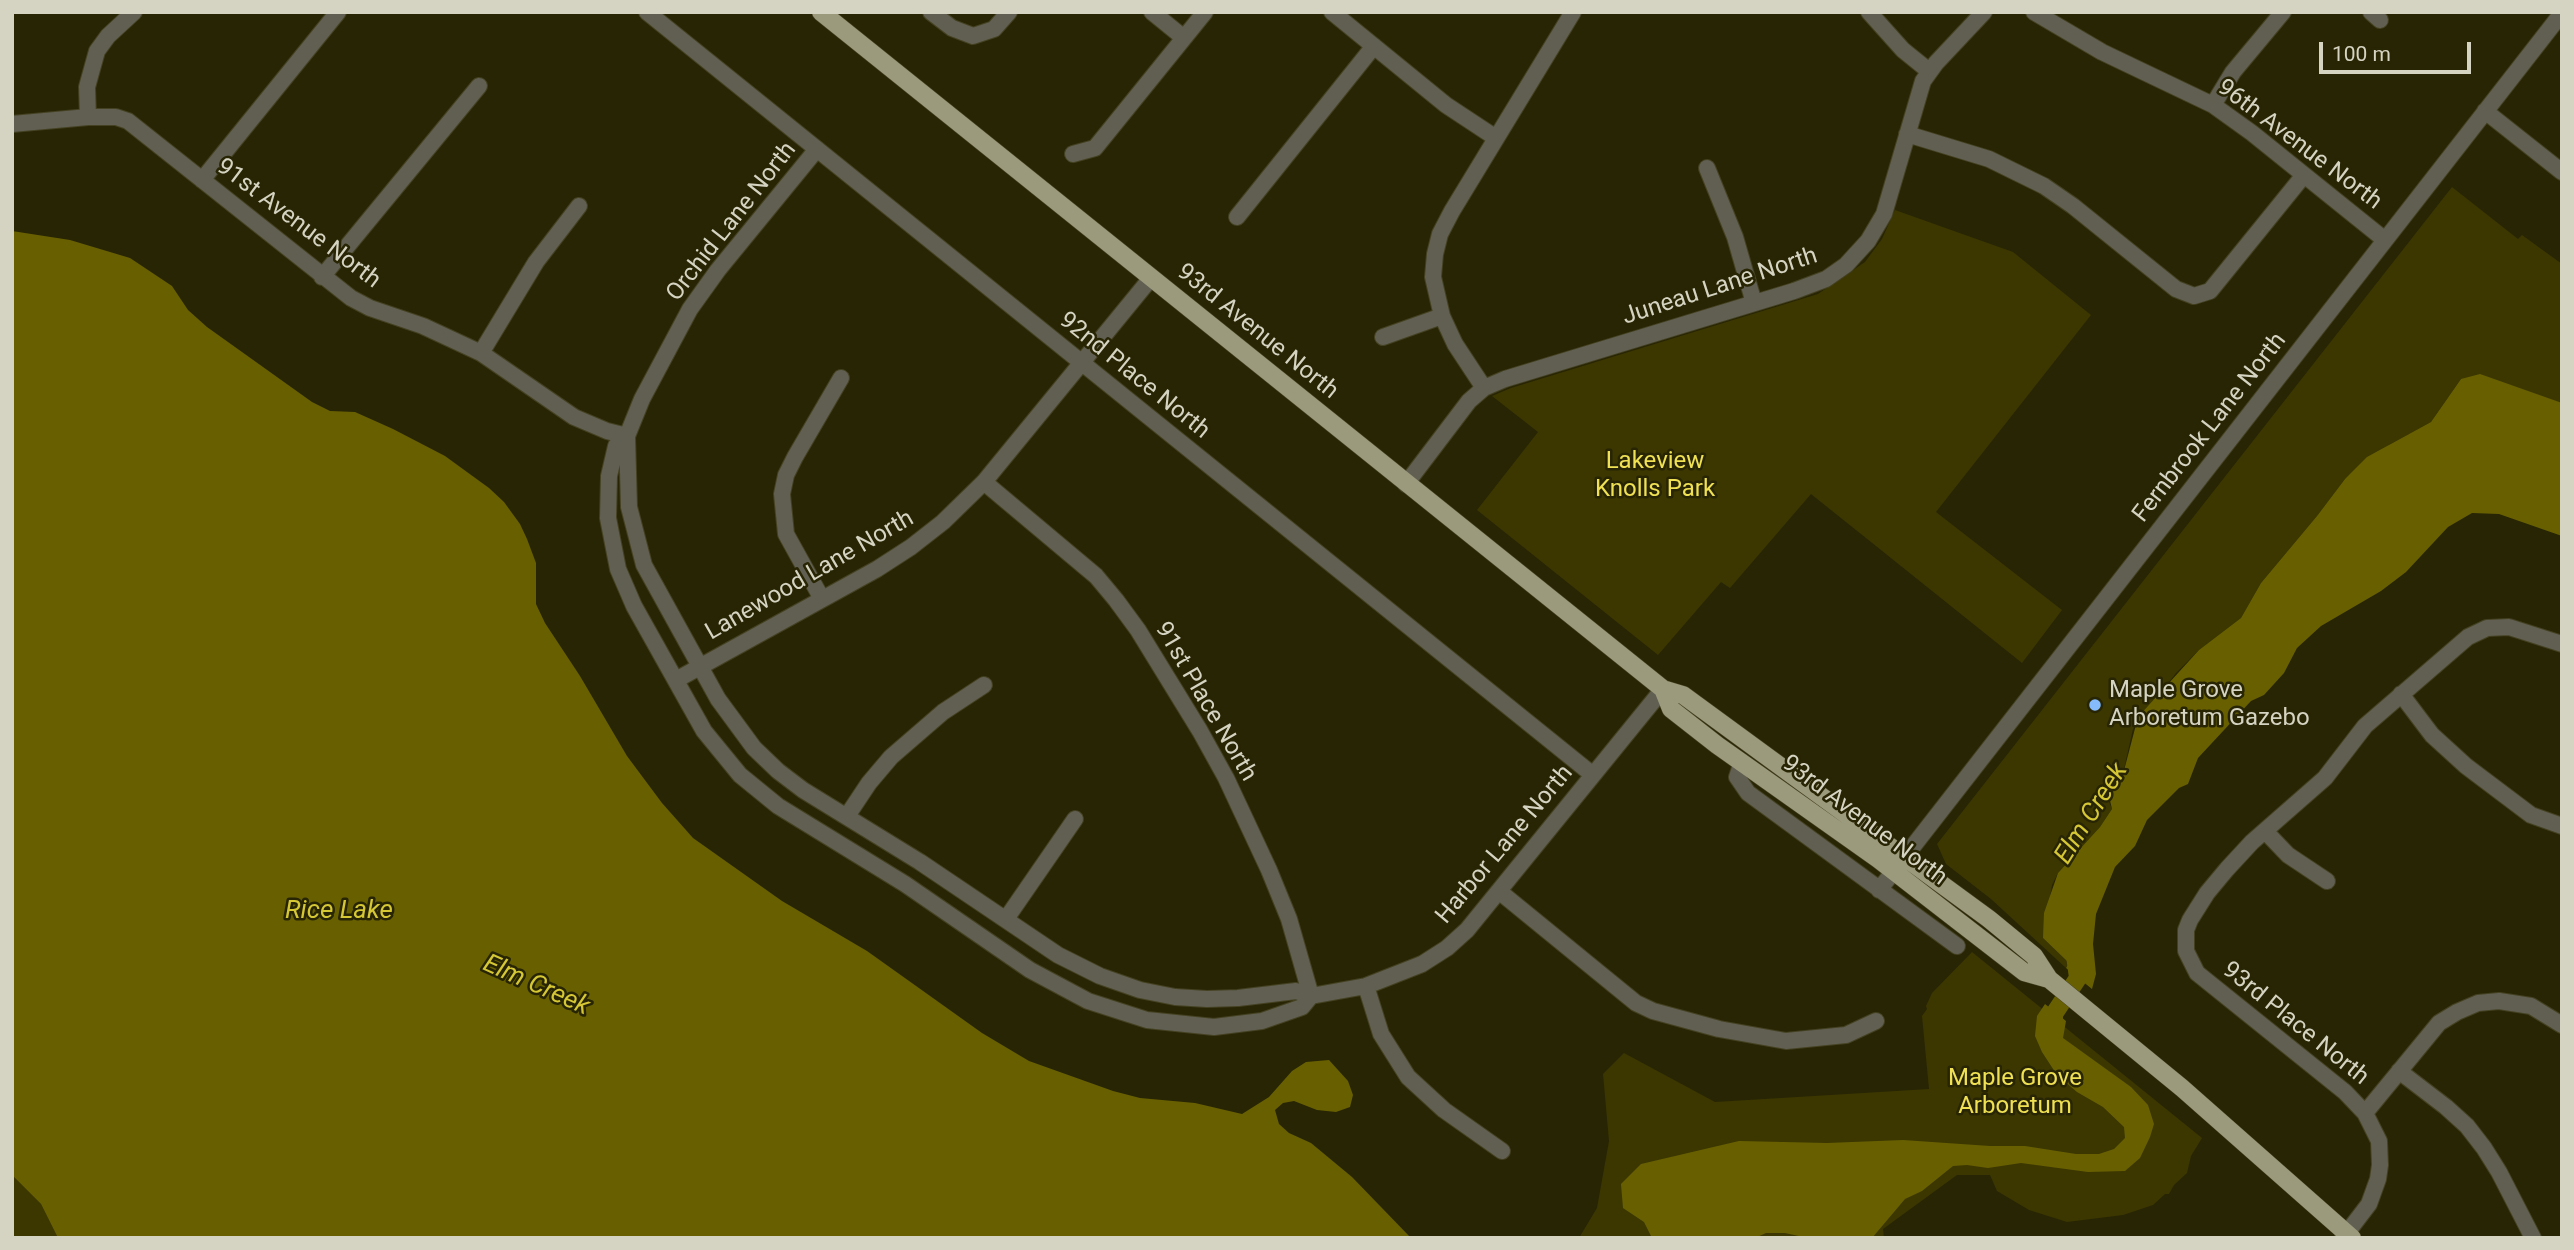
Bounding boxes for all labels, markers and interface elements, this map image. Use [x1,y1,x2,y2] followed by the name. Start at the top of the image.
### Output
[2322,28,2474,72] scale bar
[2332,42,2391,66] text: 100 m
[2211,74,2387,216] street label: 96th Avenue North
[661,137,803,307] street label: Orchid Lane North
[210,153,386,295] street label: 91st Avenue North
[1619,242,1821,332] street label: Juneau Lane North
[1170,258,1344,406] street label: 93rd Avenue North
[1053,306,1215,446] street label: 92nd Place North
[2127,328,2293,528] street label: Fernbrook Lane North
[1595,448,1715,504] park label: Lakeview Knolls Park
[701,505,919,647] street label: Lanewood Lane North
[1148,617,1262,787] street label: 91st Place North
[2109,677,2310,733] place label: Maple Grove Arboretum Gazebo
[2087,697,2103,713] marker: Maple Grove Arboretum Gazebo
[1776,749,1952,893] street label: 93rd Avenue North
[2049,758,2135,870] water label: Elm Creek
[1430,760,1580,930] street label: Harbor Lane North
[285,895,393,927] water label: Rice Lake
[478,949,594,1023] water label: Elm Creek
[2216,956,2374,1092] street label: 93rd Place North
[1948,1065,2082,1121] park label: Maple Grove Arboretum

